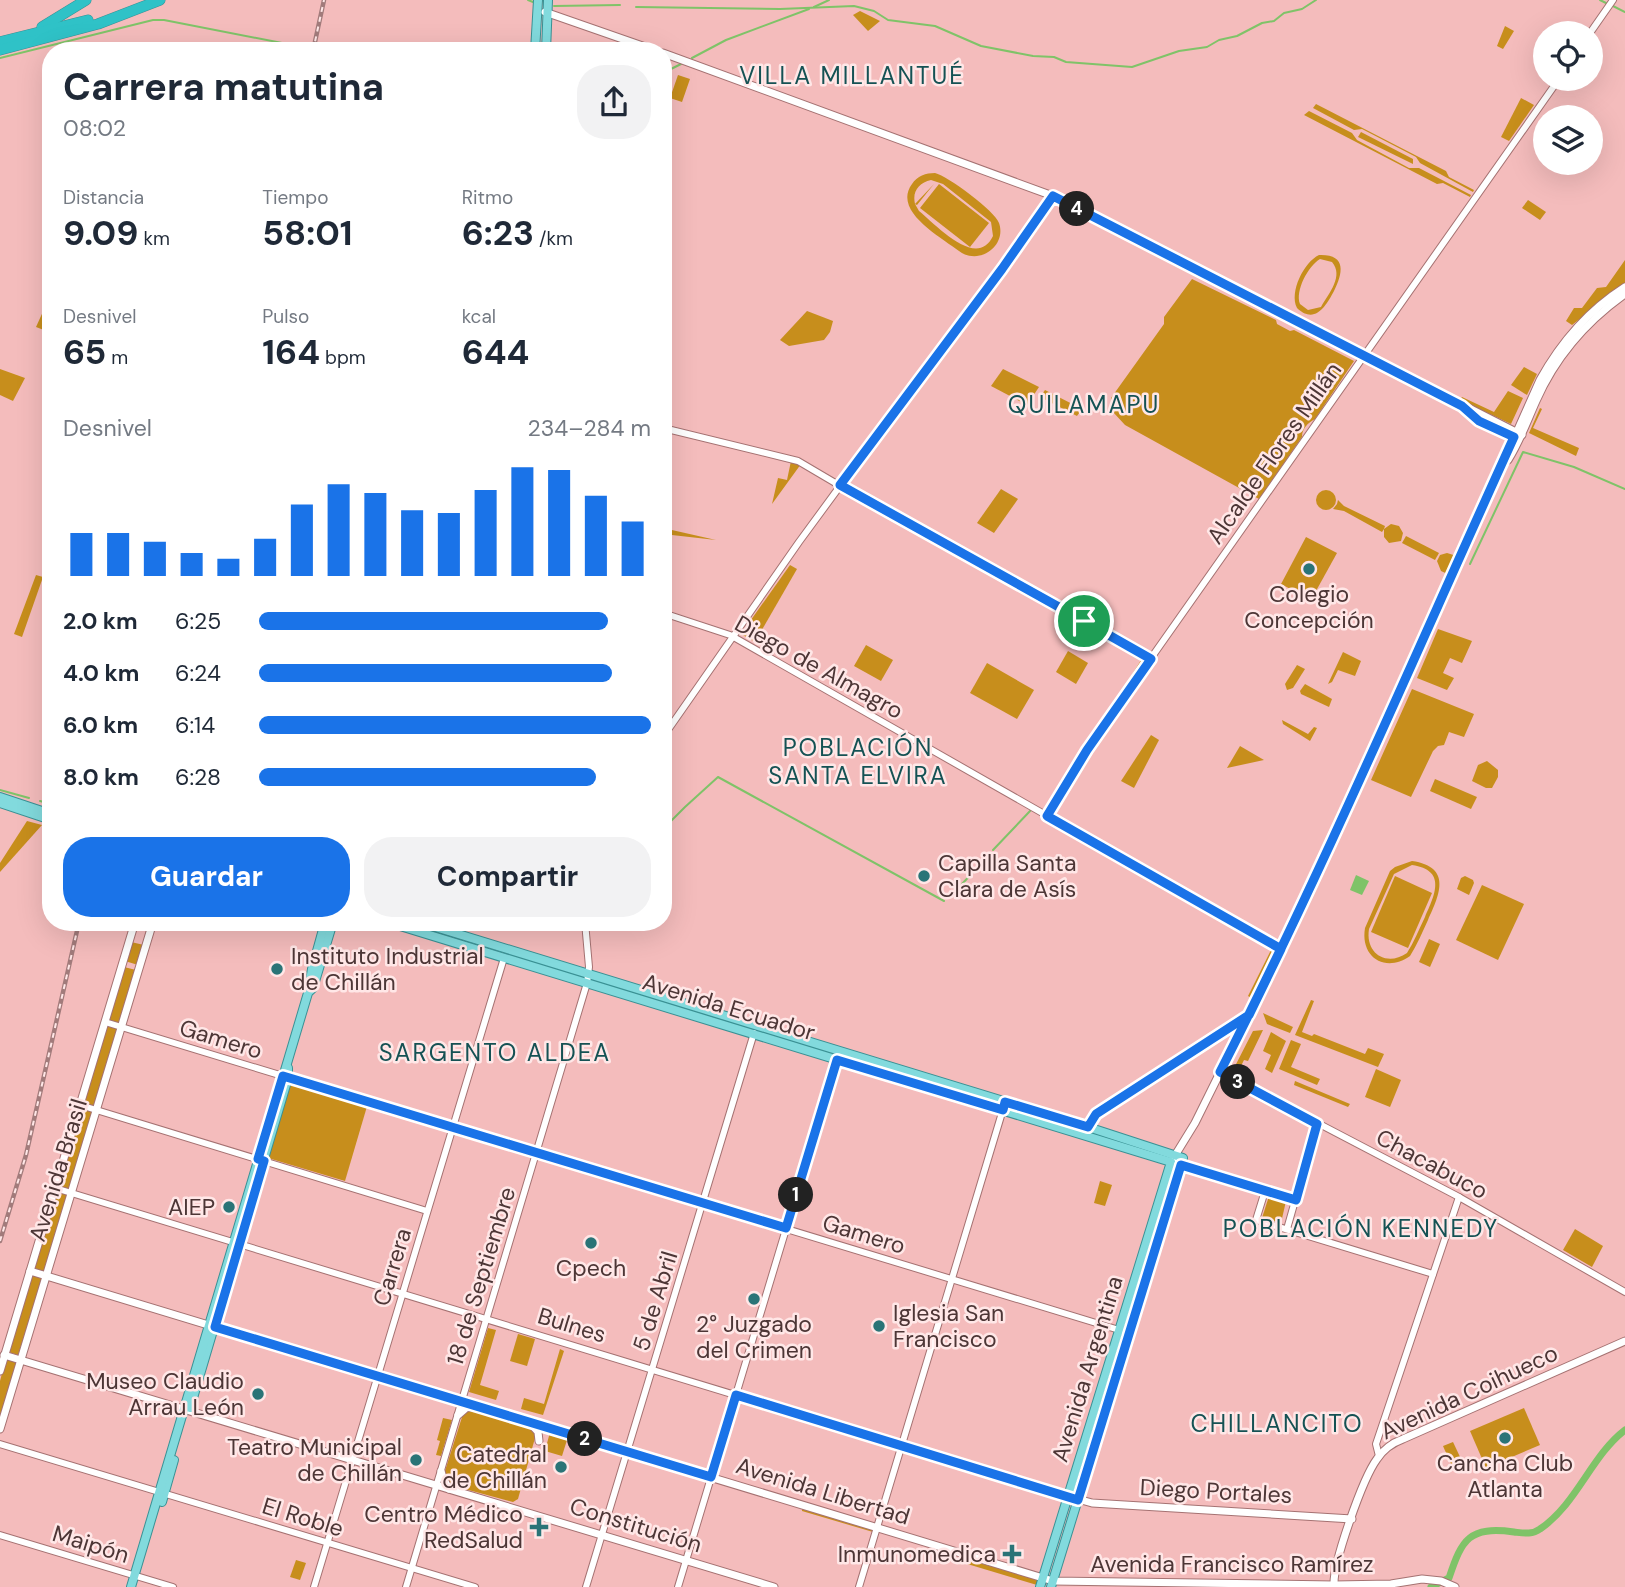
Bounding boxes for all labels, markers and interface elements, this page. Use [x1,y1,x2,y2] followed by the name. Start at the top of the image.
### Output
[1533,21,1603,175] map controls
[1533,21,1603,91] button: locate
[739,60,965,91] district label: VILLA MILLANTUÉ
[63,62,384,112] text: Carrera matutina
[577,65,651,139] button: share
[1533,105,1603,175] button: layers
[63,113,126,143] text: 08:02
[63,185,144,210] text: Distancia
[262,185,328,210] text: Tiempo
[462,185,513,210] text: Ritmo
[1060,192,1094,227] pin: 4
[1070,196,1083,221] text: 4
[63,210,138,256] text: 9.09
[262,210,353,256] text: 58:01
[462,210,534,256] text: 6:23
[138,226,170,251] text: km
[534,226,573,251] text: /km
[63,304,136,329] text: Desnivel
[262,304,309,329] text: Pulso
[462,304,496,329] text: kcal
[63,329,106,375] text: 65
[262,329,320,375] text: 164
[462,329,529,375] text: 644
[106,345,128,370] text: m
[320,345,366,370] text: bpm
[1200,356,1348,550] street label: Alcalde Flores Millán
[1008,389,1160,420] district label: QUILAMAPU
[63,413,152,443] text: Desnivel
[527,413,651,443] text: 234–284 m
[1301,561,1317,577] marker: Colegio Concepción
[1244,579,1374,635] place label: Colegio Concepción
[1054,591,1114,651] pin
[1065,602,1103,640] icon: arrive
[63,606,138,636] text: 2.0 km
[175,606,221,636] text: 6:25
[729,608,909,726] street label: Diego de Almagro
[63,658,139,688] text: 4.0 km
[175,658,221,688] text: 6:24
[63,710,138,740] text: 6.0 km
[175,710,215,740] text: 6:14
[768,732,948,791] district label: POBLACIÓN SANTA ELVIRA
[63,762,139,792] text: 8.0 km
[175,762,221,792] text: 6:28
[63,837,350,917] button: Guardar
[364,837,651,917] button: Compartir
[938,848,1076,904] place label: Capilla Santa Clara de Asís
[916,868,932,884] marker: Capilla Santa Clara de Asís
[291,941,484,997] place label: Instituto Industrial de Chillán
[269,961,285,977] marker: Instituto Industrial de Chillán
[639,967,819,1047] street label: Avenida Ecuador
[176,1012,266,1066] street label: Gamero
[379,1037,611,1068] district label: SARGENTO ALDEA
[1220,1064,1256,1100] pin: 3
[1232,1069,1243,1094] text: 3
[22,1095,94,1245] street label: Avenida Brasil
[1371,1122,1493,1206] street label: Chacabuco
[778,1178,814,1212] pin: 1
[792,1182,799,1207] text: 1
[440,1183,522,1369] street label: 18 de Septiembre
[168,1192,215,1222] place label: AIEP
[221,1199,237,1215] marker: AIEP
[819,1207,909,1261] street label: Gamero
[1223,1213,1499,1244] district label: POBLACIÓN KENNEDY
[366,1225,418,1309] street label: Carrera
[583,1235,599,1251] marker: Cpech
[626,1248,684,1354] street label: 5 de Abril
[556,1253,626,1283] place label: Cpech
[1044,1272,1130,1466] street label: Avenida Argentina
[746,1291,762,1307] marker: 2° Juzgado del Crimen
[893,1298,1004,1354] place label: Iglesia San Francisco
[534,1300,610,1350] street label: Bulnes
[696,1309,812,1365] place label: 2° Juzgado del Crimen
[871,1318,887,1334] marker: Iglesia San Francisco
[1375,1338,1563,1446] street label: Avenida Coihueco
[86,1366,244,1422] place label: Museo Claudio Arrau León
[250,1386,266,1402] marker: Museo Claudio Arrau León
[1191,1408,1363,1439] district label: CHILLANCITO
[568,1422,602,1456] pin: 2
[579,1426,590,1451] text: 2
[1497,1430,1513,1446] marker: Cancha Club Atlanta
[227,1432,402,1488] place label: Teatro Municipal de Chillán
[442,1439,547,1495] place label: Catedral de Chillán
[1437,1448,1573,1504] place label: Cancha Club Atlanta
[733,1450,913,1532] street label: Avenida Libertad
[408,1452,424,1468] marker: Teatro Municipal de Chillán
[553,1459,569,1475] marker: Catedral de Chillán
[1139,1472,1293,1510] street label: Diego Portales
[259,1490,347,1544] street label: El Roble
[566,1491,706,1559] street label: Constitución
[364,1499,523,1555] place label: Centro Médico RedSalud
[529,1517,549,1537] marker: Centro Médico RedSalud
[49,1518,133,1570] street label: Maipón
[838,1539,996,1569] place label: Inmunomedica
[1002,1544,1022,1564] marker: Inmunomedica
[1090,1549,1374,1579] street label: Avenida Francisco Ramírez

